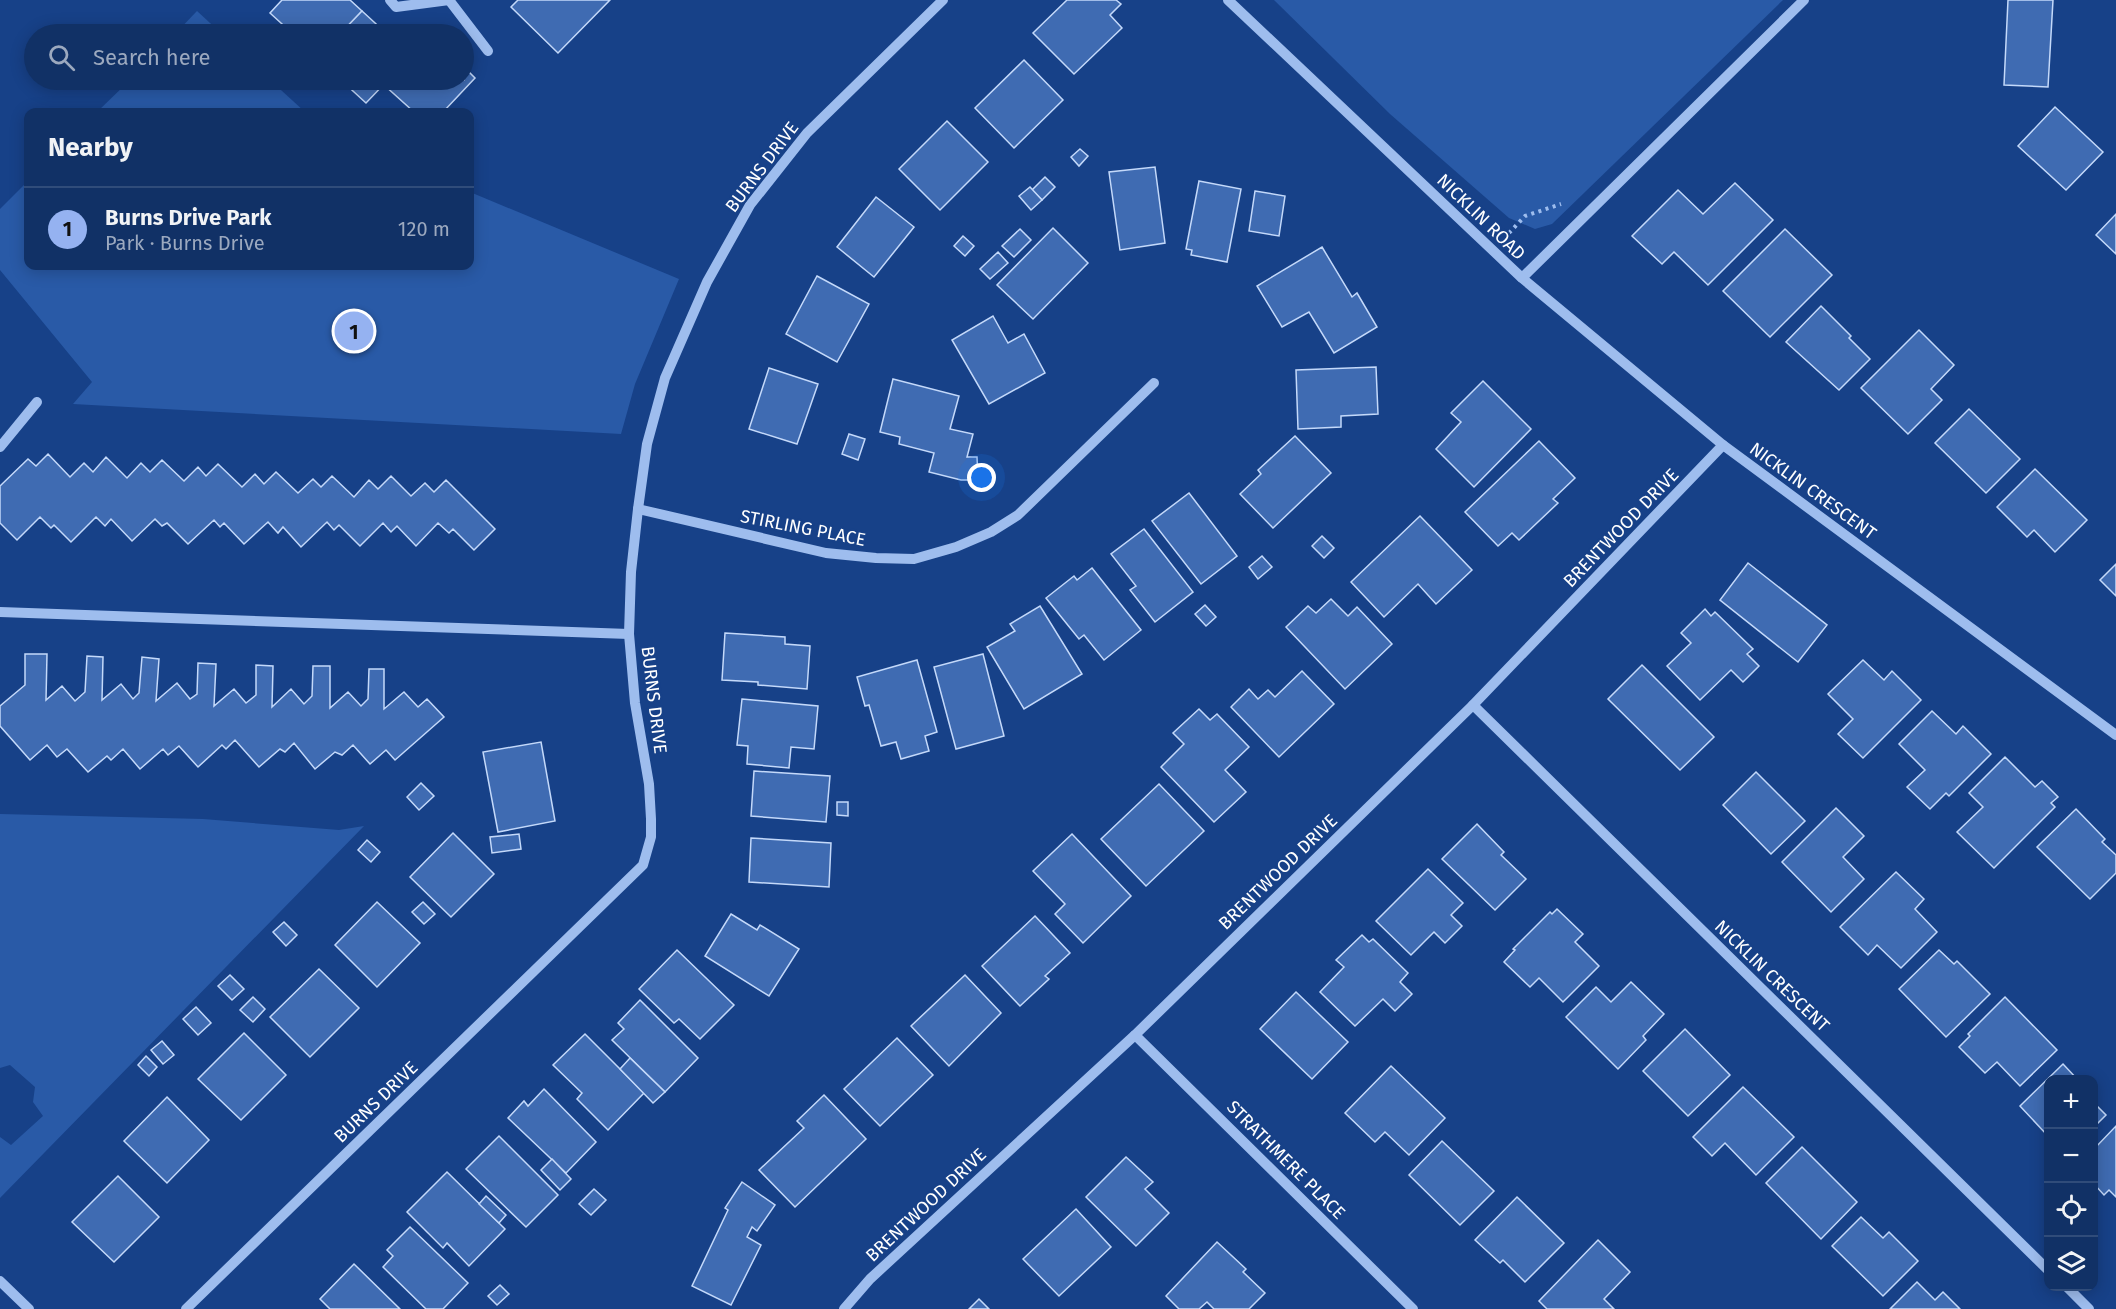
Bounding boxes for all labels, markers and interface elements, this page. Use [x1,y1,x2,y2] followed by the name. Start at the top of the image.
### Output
[24,24,474,90] search box
[45,41,78,74] icon: search
[93,44,211,71] text: Search here
[721,117,803,217] street label: BURNS DRIVE
[48,132,133,163] text: Nearby
[1432,169,1530,265] street label: NICKLIN ROAD
[105,204,271,231] text: Burns Drive Park
[63,217,72,241] text: 1
[398,217,450,241] text: 120 m
[105,231,265,255] text: Park · Burns Drive
[334,308,374,354] pin: 1
[1745,438,1881,545] street label: NICKLIN CRESCENT
[967,463,996,492] your location
[1559,464,1683,592] street label: BRENTWOOD DRIVE
[739,505,867,551] street label: STIRLING PLACE
[636,645,672,755] street label: BURNS DRIVE
[1214,810,1342,934] street label: BRENTWOOD DRIVE
[1710,916,1835,1037] street label: NICKLIN CRESCENT
[329,1057,423,1147] street label: BURNS DRIVE
[2044,1075,2098,1291] map controls
[2044,1075,2098,1129] button: +
[1222,1096,1350,1224] street label: STRATHMERE PLACE
[2044,1129,2098,1183] button: −
[861,1144,991,1266] street label: BRENTWOOD DRIVE
[2044,1183,2098,1237] button: locate
[2044,1237,2098,1291] button: layers

